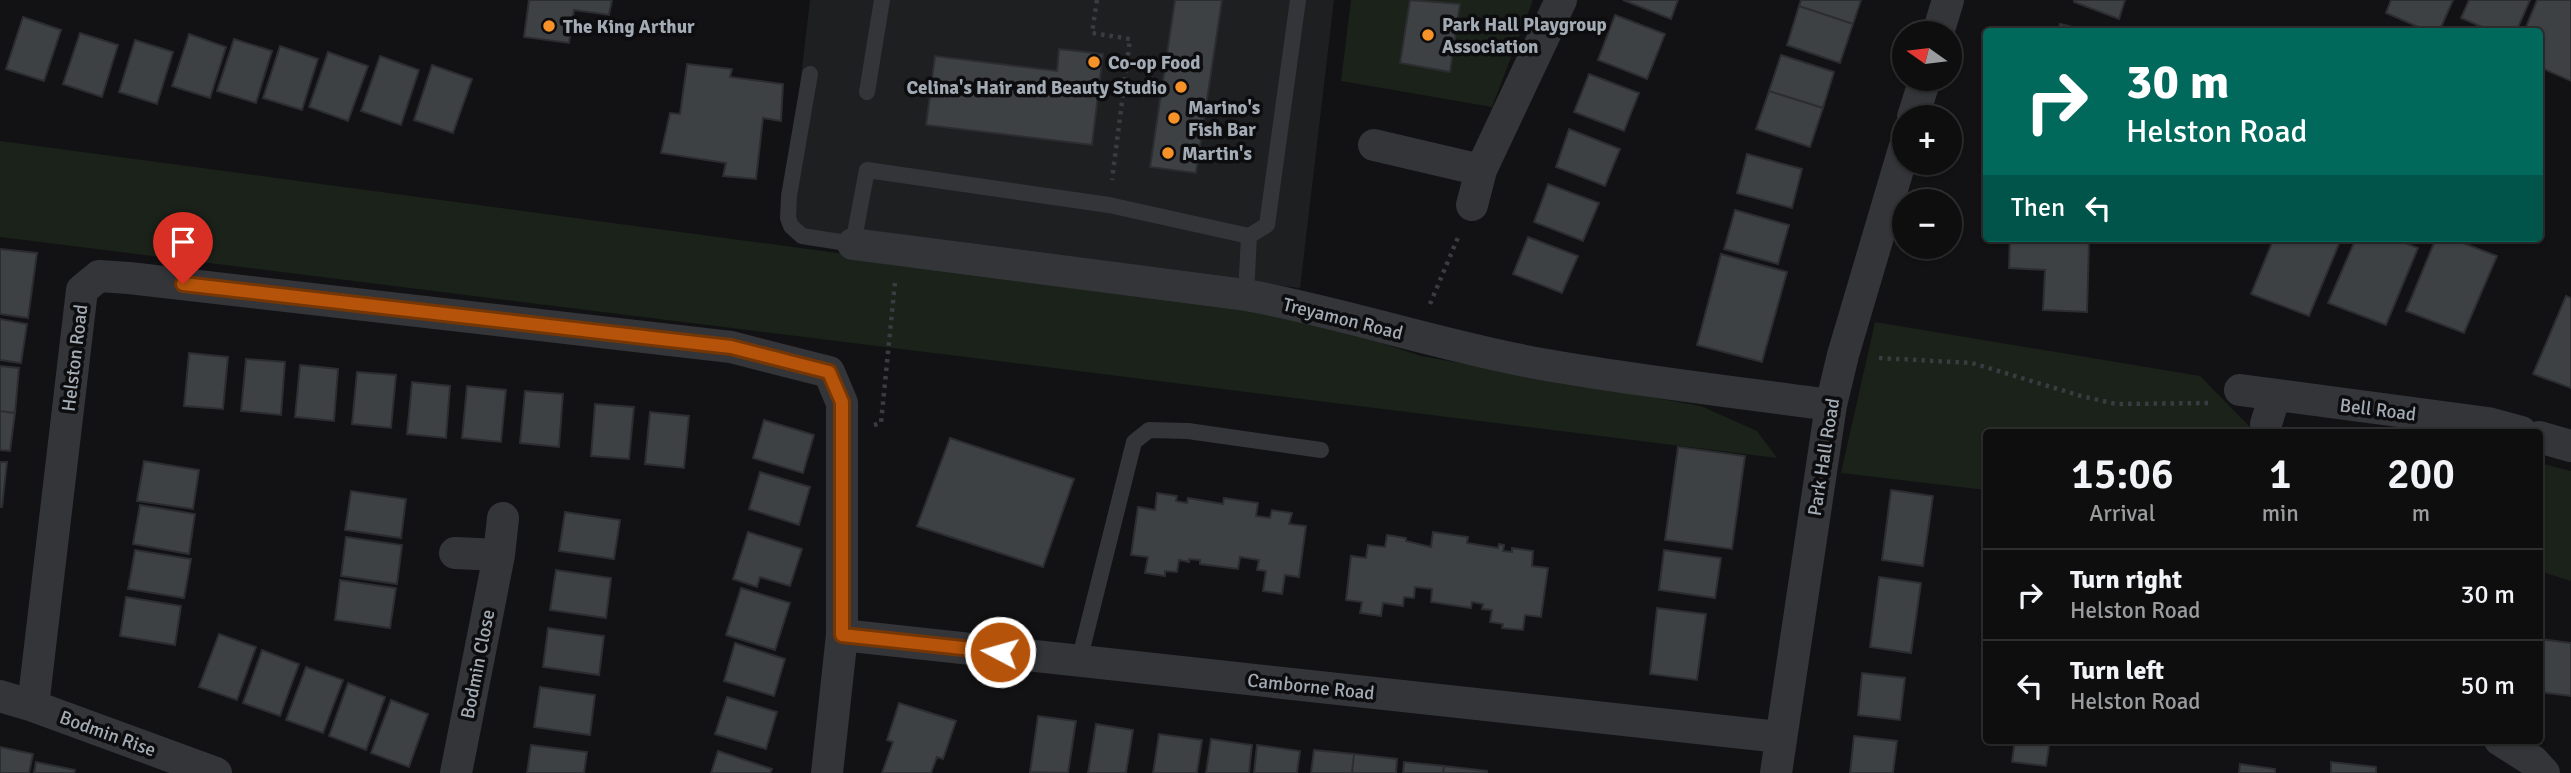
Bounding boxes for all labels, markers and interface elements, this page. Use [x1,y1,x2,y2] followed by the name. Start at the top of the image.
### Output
[1442,13,1607,59] place label: Park Hall Playgroup Association
[563,15,695,39] place label: The King Arthur
[541,18,557,34] marker: The King Arthur
[1892,21,1962,91] north arrow
[1892,21,1962,259] map controls
[1420,27,1436,43] marker: Park Hall Playgroup Association
[1108,51,1200,75] place label: Co-op Food
[2126,52,2229,112] text: 30 m
[1086,54,1102,70] marker: Co-op Food
[2011,56,2102,147] icon: right
[907,76,1167,100] place label: Celina's Hair and Beauty Studio
[1173,79,1189,95] marker: Celina's Hair and Beauty Studio
[1188,96,1260,142] place label: Marino's Fish Bar
[1892,105,1962,175] button: +
[1166,110,1182,126] marker: Marino's Fish Bar
[2126,112,2308,151] text: Helston Road
[1182,142,1252,166] place label: Martin's
[1160,145,1176,161] marker: Martin's
[1892,189,1962,259] button: −
[2079,189,2117,227] icon: left
[2011,192,2065,224] text: Then
[153,212,213,284] pin
[164,223,202,261] icon: arrive
[1280,292,1405,345] street label: Treyamon Road
[57,303,93,413] street label: Helston Road
[2338,393,2417,427] street label: Bell Road
[1803,397,1845,518] street label: Park Hall Road
[2071,449,2174,500] text: 15:06
[2269,449,2292,500] text: 1
[2387,449,2455,500] text: 200
[2089,499,2155,528] text: Arrival
[2262,499,2299,528] text: min
[2412,499,2430,528] text: m
[2070,564,2182,596] text: Turn right
[2011,576,2049,614] icon: right
[2460,579,2515,611] text: 30 m
[2070,596,2200,625] text: Helston Road
[456,607,500,721] street label: Bodmin Close
[963,615,1037,689] position arrow
[2070,655,2164,687] text: Turn left
[2011,667,2049,705] icon: left
[1246,668,1376,706] street label: Camborne Road
[2460,670,2515,702] text: 50 m
[2070,687,2200,716] text: Helston Road
[56,705,159,762] street label: Bodmin Rise

